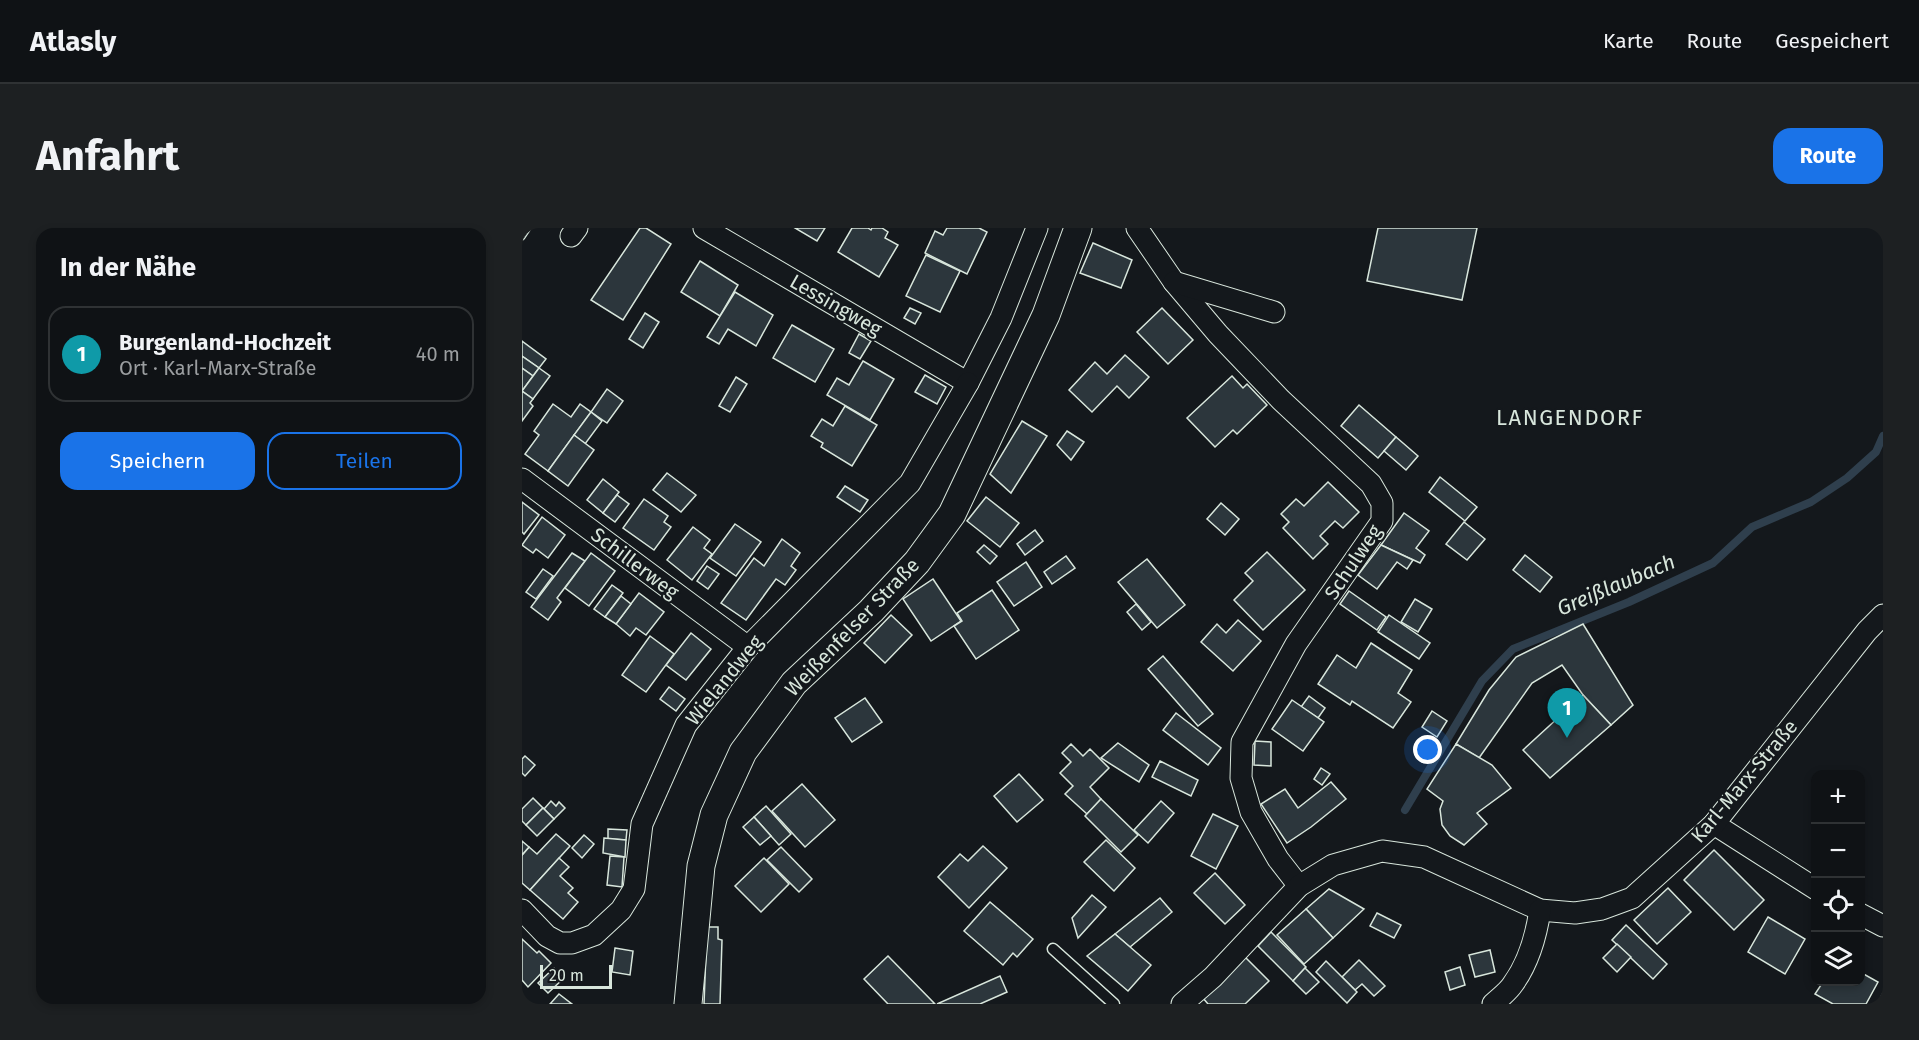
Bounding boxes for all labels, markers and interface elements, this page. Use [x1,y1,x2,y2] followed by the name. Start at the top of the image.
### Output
[30,25,116,58] text: Atlasly
[1603,28,1654,54] text: Karte
[1687,28,1742,54] text: Route
[1775,28,1889,54] text: Gespeichert
[1773,128,1883,184] button: Route
[36,131,179,181] text: Anfahrt
[60,252,196,283] text: In der Nähe
[786,269,887,341] street label: Lessingweg
[119,329,331,356] text: Burgenland-Hochzeit
[77,342,86,366] text: 1
[416,342,460,366] text: 40 m
[119,356,316,380] text: Ort · Karl-Marx-Straße
[1496,404,1644,431] district label: LANGENDORF
[60,432,255,490] button: Speichern
[267,432,462,490] button: Teilen
[1319,519,1387,604] street label: Schulweg
[586,522,684,604] street label: Schillerweg
[1553,548,1679,622] water label: Greißlaubach
[780,553,924,701] street label: Weißenfelser Straße
[680,630,768,730] street label: Wielandweg
[1548,688,1586,738] pin: 1
[1686,715,1802,847] street label: Karl-Marx-Straße
[1413,735,1442,764] your location
[1811,770,1865,986] map controls
[1811,770,1865,824] button: +
[1811,824,1865,878] button: −
[1811,878,1865,932] button: locate
[1811,932,1865,986] button: layers
[540,962,612,990] scale bar
[549,966,584,985] text: 20 m

